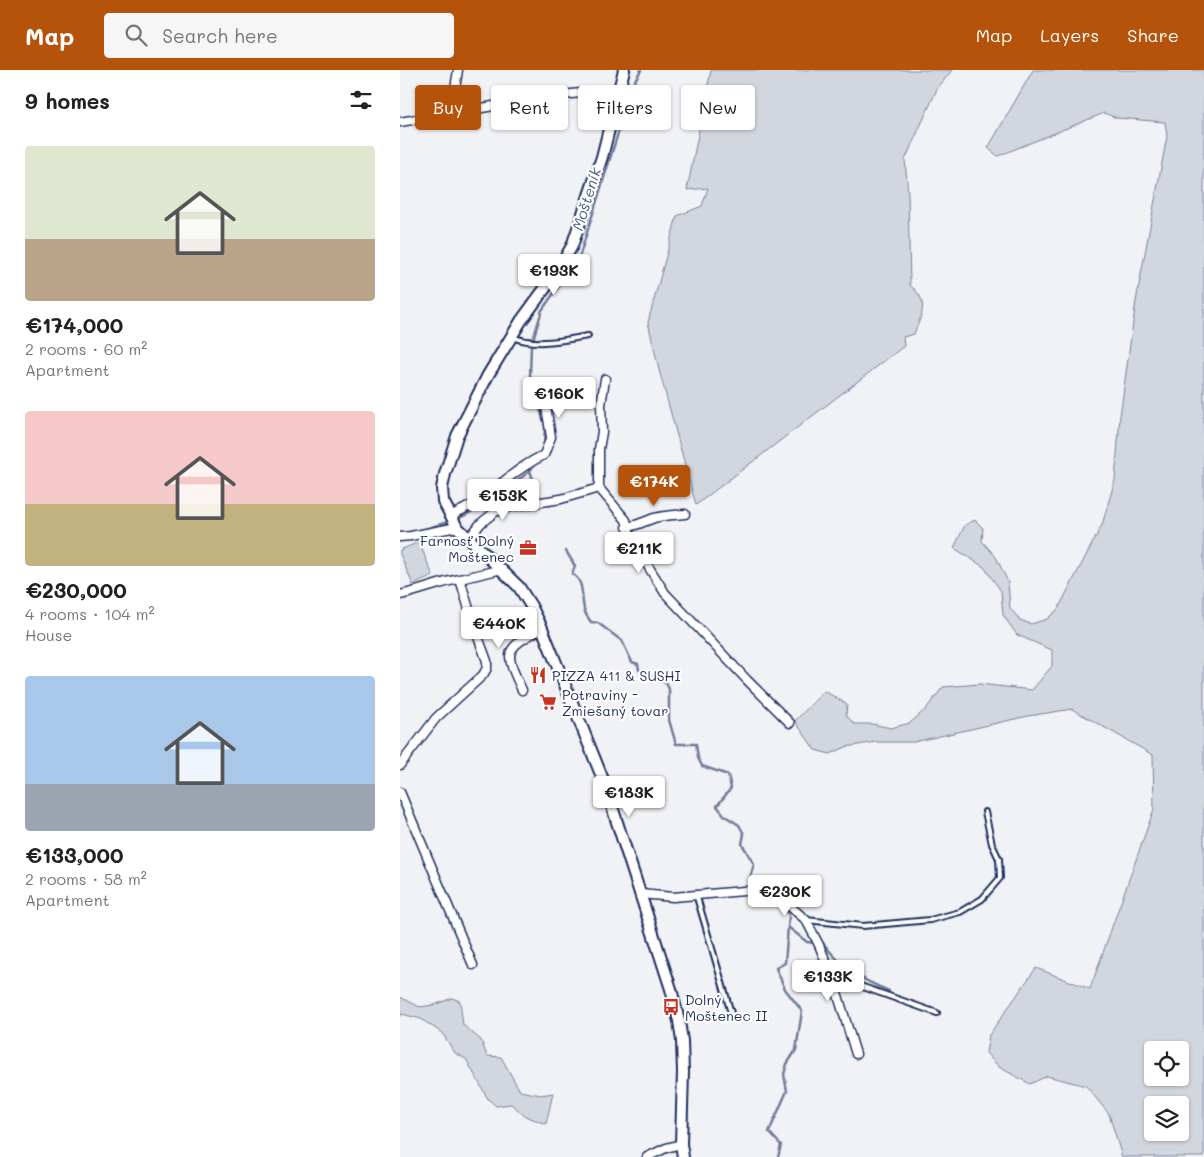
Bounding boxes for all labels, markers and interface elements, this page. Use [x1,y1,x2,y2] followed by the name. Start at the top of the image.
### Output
[104,13,454,58] search box
[25,20,74,51] text: Map
[122,21,150,49] icon: search
[162,23,278,48] text: Search here
[976,23,1012,47] text: Map
[1040,23,1099,47] text: Layers
[1127,23,1179,47] text: Share
[415,85,481,130] chip: Buy
[491,85,568,130] chip: Rent
[578,85,671,130] chip: Filters
[681,85,755,130] chip: New
[347,86,375,114] icon: filters
[25,87,110,114] text: 9 homes
[567,164,605,233] water label: Mošteník
[155,178,245,268] icon: home
[519,254,589,296] pin: €193K
[529,259,579,280] text: €193K
[25,311,123,338] text: €174,000
[25,338,147,359] text: 2 rooms · 60 m²
[25,359,110,380] text: Apartment
[524,376,594,419] pin: €160K
[534,382,584,403] text: €160K
[155,443,245,533] icon: home
[619,464,689,507] pin: €174K
[629,470,679,491] text: €174K
[468,478,538,521] pin: €153K
[478,484,528,505] text: €153K
[420,531,514,566] place label: Farnosť Dolný Moštenec
[604,532,674,574] pin: €211K
[616,537,662,558] text: €211K
[518,538,538,558] office icon: Farnosť Dolný Moštenec
[25,576,127,603] text: €230,000
[25,603,155,624] text: 4 rooms · 104 m²
[464,606,534,649] pin: €440K
[472,612,526,633] text: €440K
[25,624,72,645] text: House
[528,665,548,685] restaurant icon: PIZZA 411 & SUSHI
[552,666,681,685] place label: PIZZA 411 & SUSHI
[562,685,668,720] place label: Potraviny - Zmiešaný tovar
[538,692,558,712] supermarket icon: Potraviny - Zmiešaný tovar
[155,708,245,798] icon: home
[594,776,664,818] pin: €183K
[604,781,654,802] text: €183K
[25,841,124,868] text: €133,000
[25,868,147,889] text: 2 rooms · 58 m²
[750,874,820,917] pin: €230K
[759,880,811,901] text: €230K
[25,889,110,910] text: Apartment
[793,960,863,1002] pin: €133K
[803,965,853,986] text: €133K
[685,990,768,1025] place label: Dolný Moštenec II
[661,997,681,1017] bus stop icon: Dolný Moštenec II
[1144,1041,1189,1141] map controls
[1144,1041,1189,1086] button: locate
[1144,1096,1189,1141] button: layers

